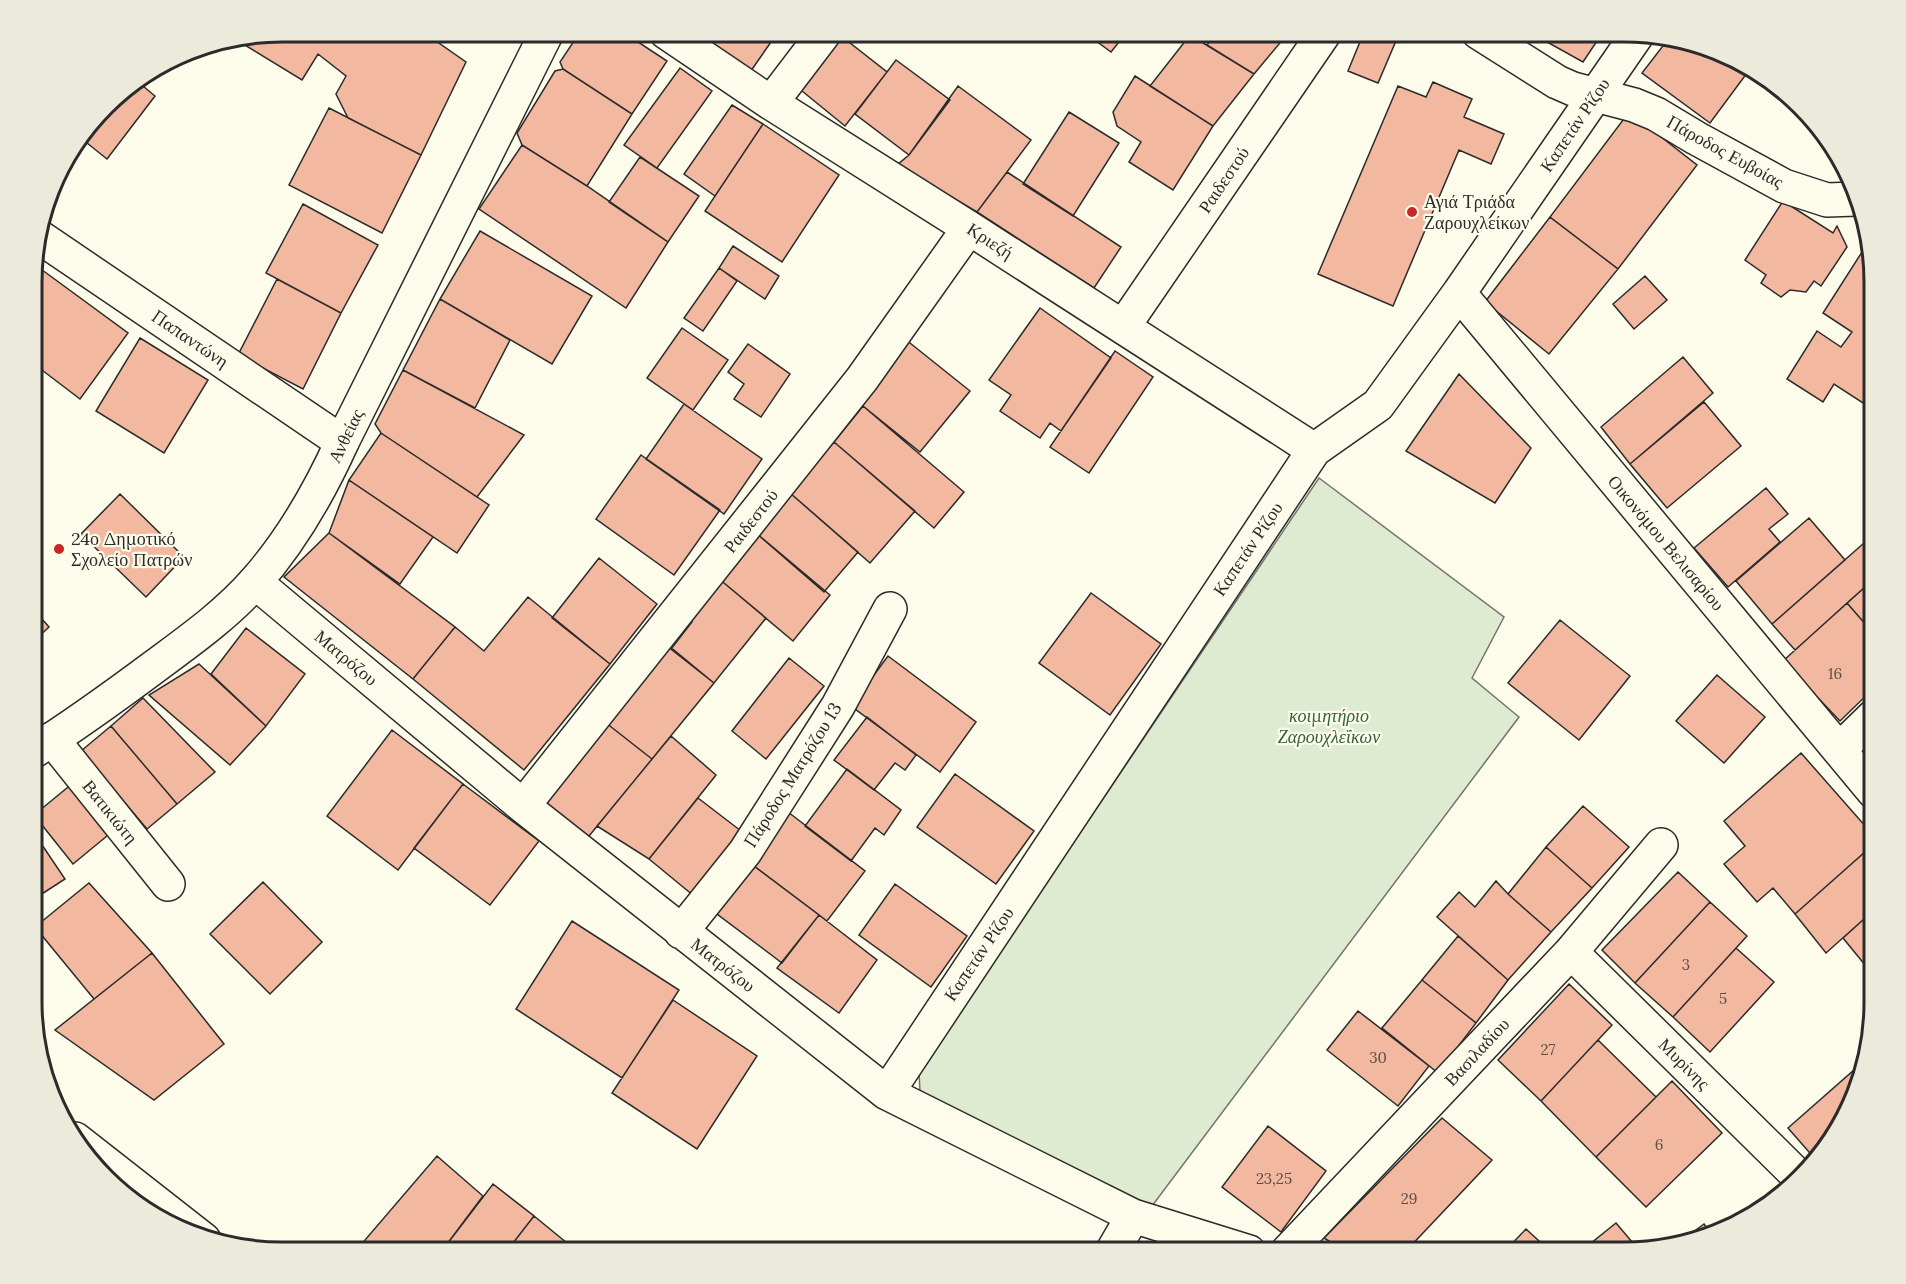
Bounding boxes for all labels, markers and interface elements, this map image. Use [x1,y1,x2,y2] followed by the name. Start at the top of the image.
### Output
[1535,73,1615,176] street label: Καπετάν Ρίζου
[1663,110,1788,193] street label: Πάροδος Ευβοίας
[1193,142,1254,217] street label: Ραιδεστού
[1424,190,1529,234] place label: Αγιά Τριάδα Ζαρουχλείκων
[1405,205,1419,219] marker: Αγιά Τριάδα Ζαρουχλείκων
[963,217,1018,264] street label: Κριεζή
[147,305,233,373] street label: Παπαντώνη
[323,405,368,467] street label: Ανθείας
[1603,470,1730,615] street label: Οικονόμου Βελισαρίου
[718,484,783,557] street label: Ραιδεστού
[1208,497,1288,600] street label: Καπετάν Ρίζου
[71,527,192,571] place label: 24ο Δημοτικό Σχολείο Πατρών
[52,542,66,556] marker: 24ο Δημοτικό Σχολείο Πατρών
[310,625,383,691] street label: Ματρόζου
[1828,664,1842,683] house number: 16
[739,698,847,852] street label: Πάροδος Ματρόζου 13
[1278,704,1380,748] park label: κοιμητήριο Ζαρουχλεΐκων
[78,775,143,848] street label: Βατικιώτη
[939,902,1019,1005] street label: Καπετάν Ρίζου
[687,932,760,997] street label: Ματρόζου
[1682,955,1690,974] house number: 3
[1719,989,1727,1008] house number: 5
[1439,1013,1514,1091] street label: Βασιλαδίου
[1654,1033,1715,1094] street label: Μυρίνης
[1541,1040,1556,1059] house number: 27
[1369,1048,1387,1067] house number: 30
[1655,1135,1663,1154] house number: 6
[1256,1169,1292,1188] house number: 23,25
[1401,1189,1417,1208] house number: 29

